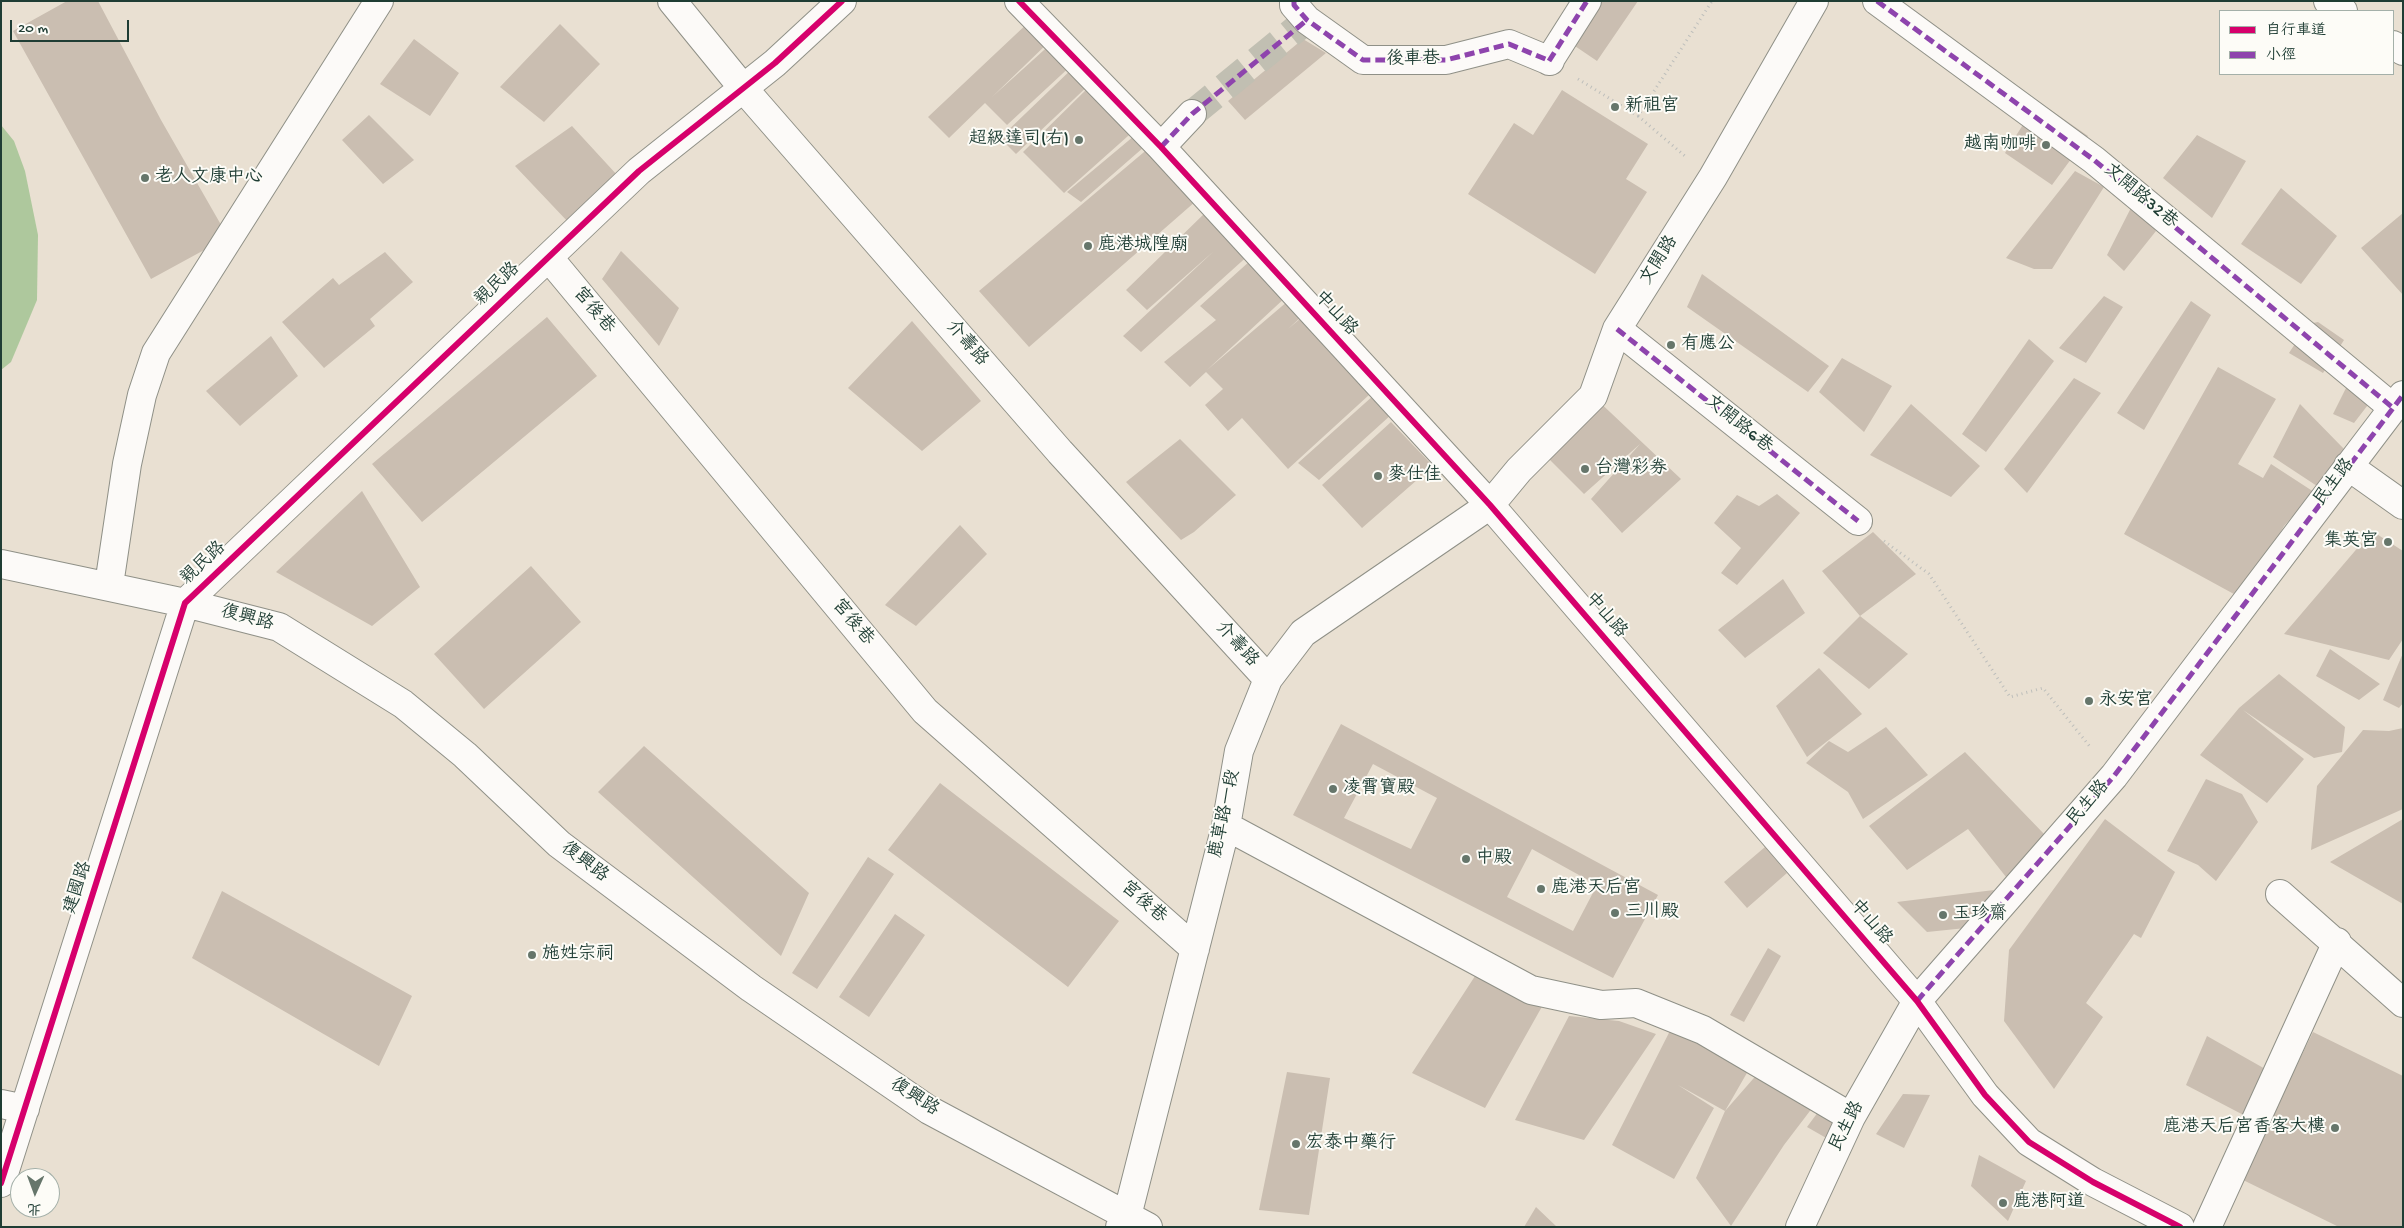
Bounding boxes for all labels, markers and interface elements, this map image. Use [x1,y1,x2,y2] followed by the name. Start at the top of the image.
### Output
[12,10,131,42] scale bar
[2219,10,2394,75] legend
[18,20,48,38] text: 20 m
[2266,22,2326,40] text: 自行車道
[2266,47,2296,65] text: 小徑
[1386,49,1440,71] street label: 後車巷
[1625,96,1679,118] place label: 新祖宮
[1609,101,1621,113] marker: 新祖宮
[969,129,1069,151] place label: 超級達司(右)
[1073,134,1085,146] marker: 超級達司(右)
[1964,134,2036,156] place label: 越南咖啡
[2040,139,2052,151] marker: 越南咖啡
[2099,160,2181,234] street label: 文開路32巷
[155,167,263,189] place label: 老人文康中心
[139,172,151,184] marker: 老人文康中心
[1637,232,1683,290] street label: 文開路
[1098,235,1188,257] place label: 鹿港城隍廟
[1082,240,1094,252] marker: 鹿港城隍廟
[471,259,525,311] street label: 親民路
[567,283,619,339] street label: 宮後巷
[1309,287,1361,341] street label: 中山路
[940,317,992,371] street label: 介壽路
[1681,334,1735,356] place label: 有應公
[1665,339,1677,351] marker: 有應公
[1700,391,1776,459] street label: 文開路6巷
[2310,455,2360,511] street label: 民生路
[1595,458,1667,480] place label: 台灣彩券
[1579,463,1591,475] marker: 台灣彩券
[1388,465,1442,487] place label: 麥仕佳
[1372,470,1384,482] marker: 麥仕佳
[2324,531,2378,553] place label: 集英宮
[2382,536,2394,548] marker: 集英宮
[177,538,231,590] street label: 親民路
[1579,589,1631,643] street label: 中山路
[826,595,878,651] street label: 宮後巷
[218,602,276,636] street label: 復興路
[1210,618,1262,672] street label: 介壽路
[2099,690,2153,712] place label: 永安宮
[2083,695,2095,707] marker: 永安宮
[1206,768,1246,860] street label: 鹿草路一段
[2063,777,2115,831] street label: 民生路
[1343,778,1415,800] place label: 凌霄寶殿
[1327,783,1339,795] marker: 凌霄寶殿
[556,838,612,888] street label: 復興路
[1476,848,1512,870] place label: 中殿
[1460,853,1472,865] marker: 中殿
[60,859,98,917] street label: 建國路
[1116,877,1170,929] street label: 宮後巷
[1551,878,1641,900] place label: 鹿港天后宮
[1535,883,1547,895] marker: 鹿港天后宮
[1844,896,1896,950] street label: 中山路
[1625,902,1679,924] place label: 三川殿
[1953,904,2007,926] place label: 玉珍齋
[1609,907,1621,919] marker: 三川殿
[1937,909,1949,921] marker: 玉珍齋
[542,944,614,966] place label: 施姓宗祠
[526,949,538,961] marker: 施姓宗祠
[885,1074,943,1122] street label: 復興路
[1826,1098,1870,1156] street label: 民生路
[2163,1117,2325,1139] place label: 鹿港天后宮香客大樓
[2329,1122,2341,1134] marker: 鹿港天后宮香客大樓
[1306,1133,1396,1155] place label: 宏泰中藥行
[1290,1138,1302,1150] marker: 宏泰中藥行
[10,1168,60,1218] north arrow
[2013,1192,2085,1214] place label: 鹿港阿道
[1997,1197,2009,1209] marker: 鹿港阿道
[27,1199,42,1216] text: 北

